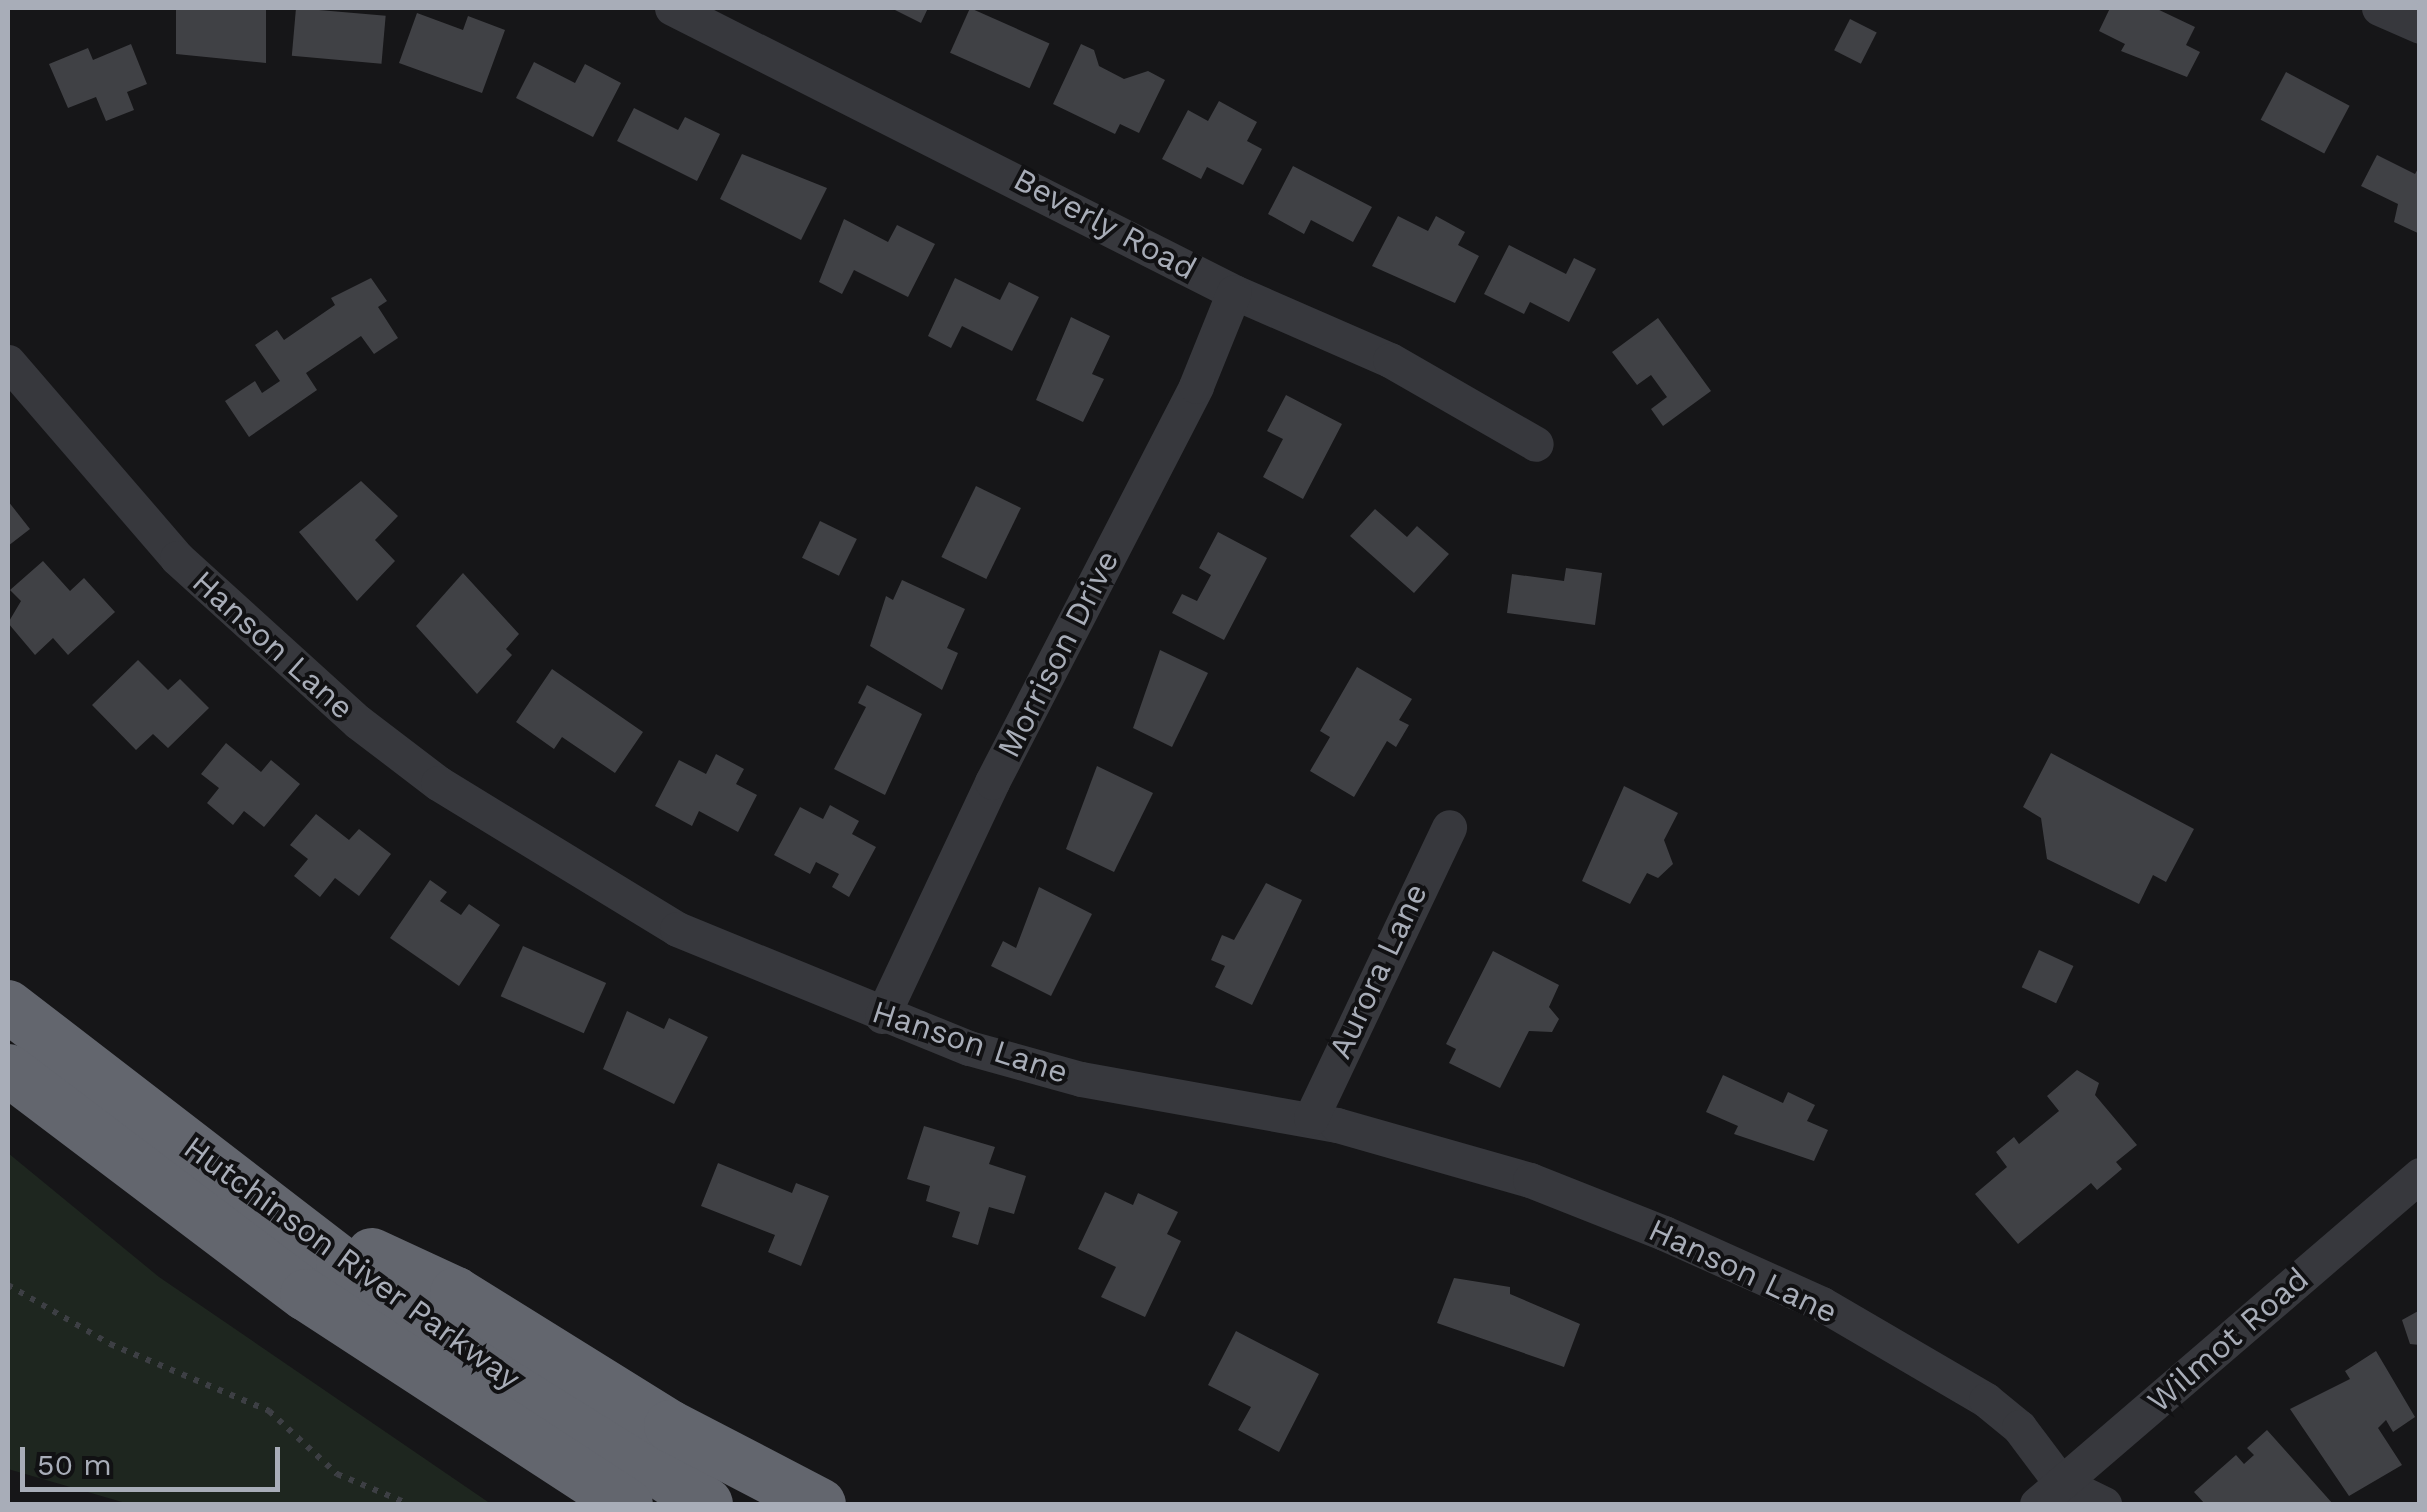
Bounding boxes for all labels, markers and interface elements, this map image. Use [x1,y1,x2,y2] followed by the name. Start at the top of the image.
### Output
[1007,160,1203,288] street label: Beverly Road
[989,544,1127,764] street label: Morrison Drive
[185,563,361,727] street label: Hanson Lane
[1321,877,1435,1065] street label: Aurora Lane
[867,992,1073,1092] street label: Hanson Lane
[176,1128,528,1398] street label: Hutchinson River Parkway
[1643,1211,1843,1331] street label: Hanson Lane
[2140,1260,2316,1420] street label: Wilmot Road
[25,1427,285,1489] scale bar
[37,1447,112,1482] text: 50 m

